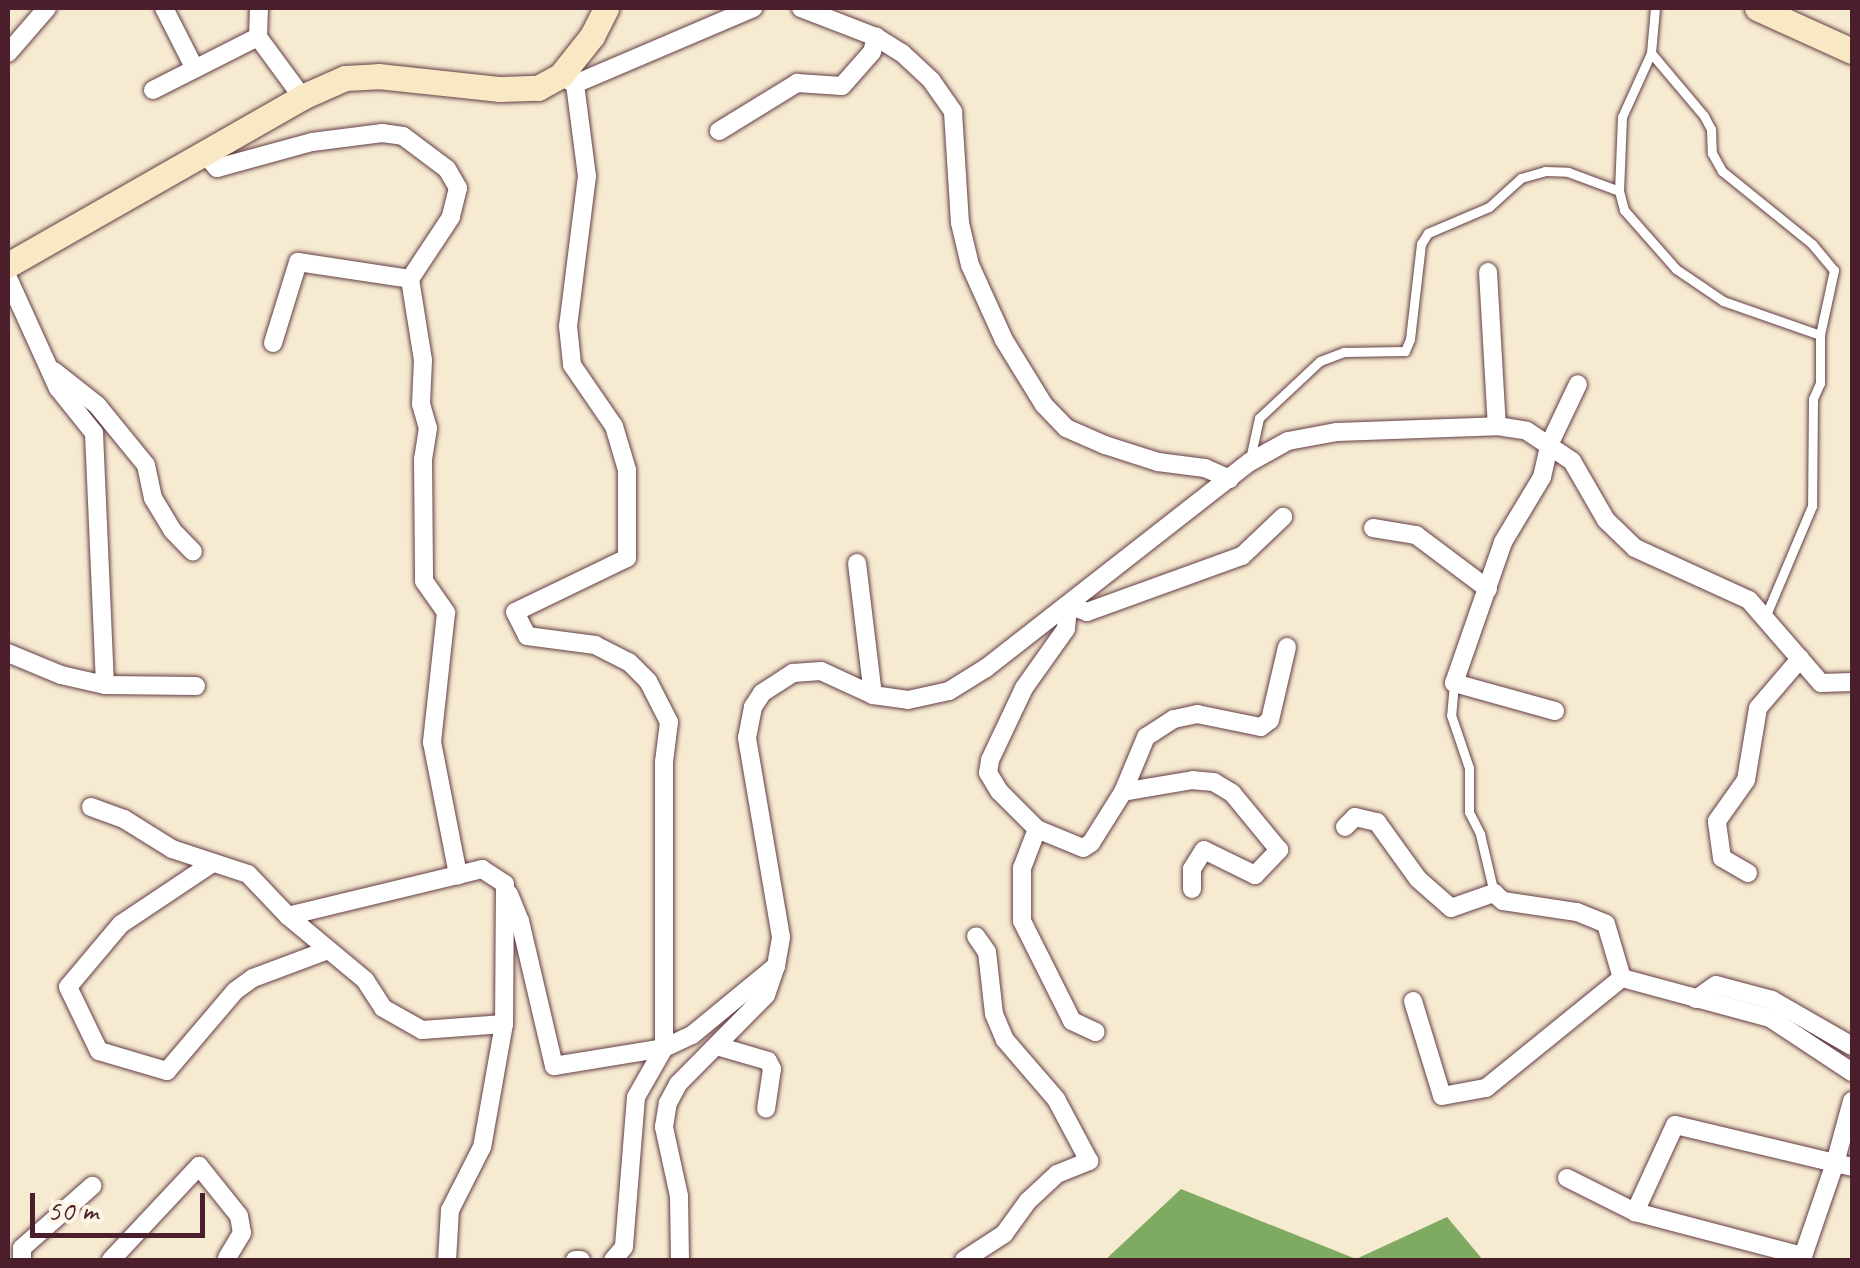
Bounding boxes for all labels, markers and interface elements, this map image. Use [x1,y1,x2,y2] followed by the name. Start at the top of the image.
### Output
[35,1173,210,1235] scale bar
[47,1191,98,1229] text: 50 m

